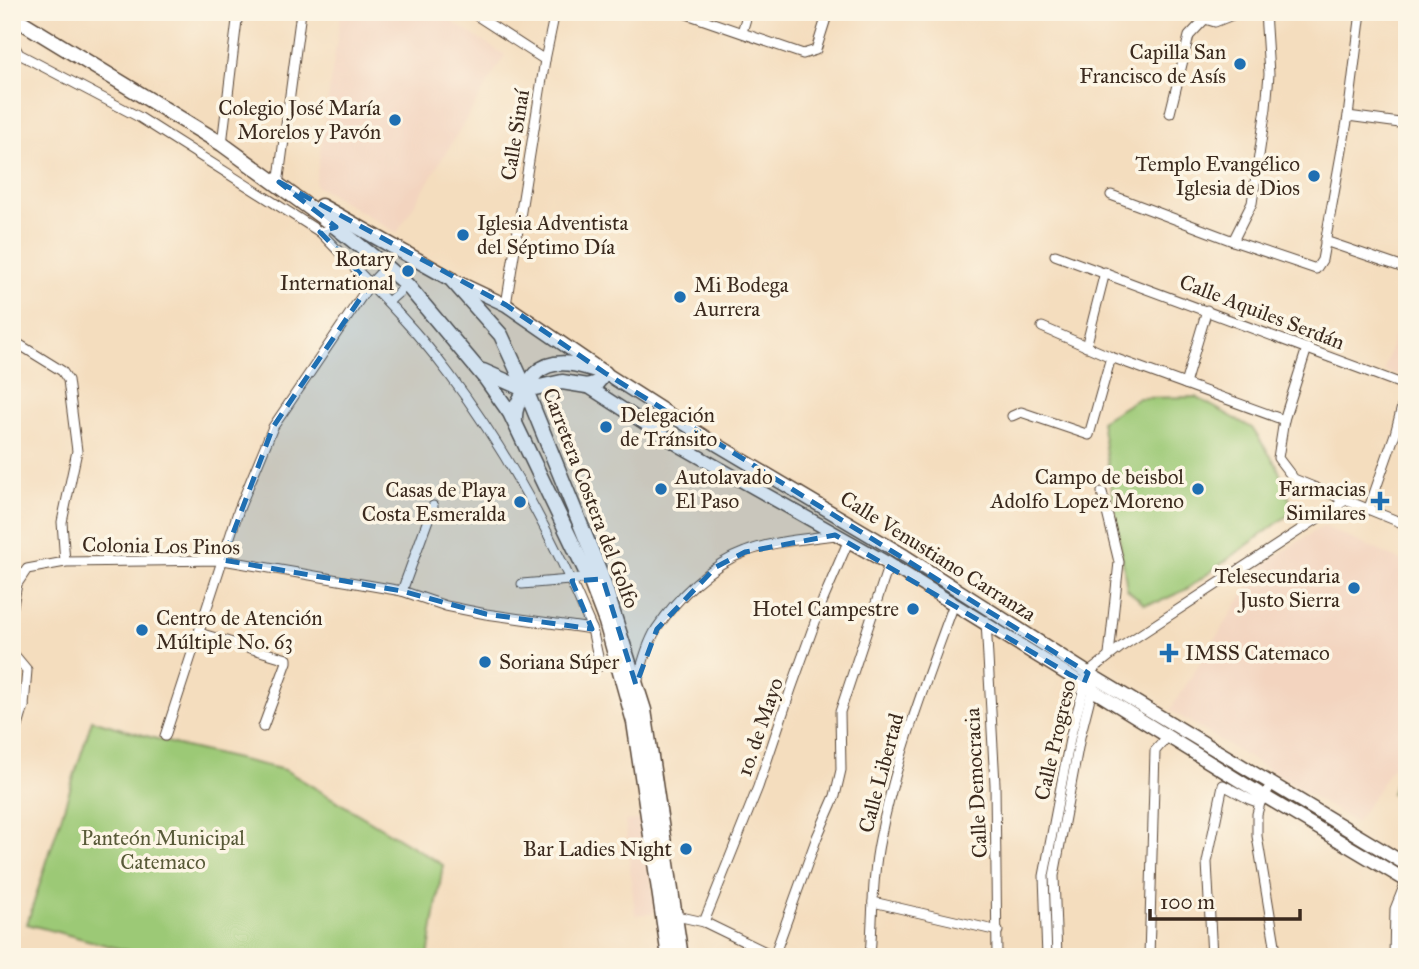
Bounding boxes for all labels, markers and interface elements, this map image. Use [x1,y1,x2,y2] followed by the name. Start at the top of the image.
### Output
[1079,39,1226,89] place label: Capilla San Francisco de Asís
[1232,56,1248,72] marker: Capilla San Francisco de Asís
[495,87,535,182] street label: Calle Sinaí
[218,95,381,145] place label: Colegio José María Morelos y Pavón
[387,112,403,128] marker: Colegio José María Morelos y Pavón
[1135,151,1300,201] place label: Templo Evangélico Iglesia de Dios
[1306,168,1322,184] marker: Templo Evangélico Iglesia de Dios
[477,210,628,260] place label: Iglesia Adventista del Séptimo Día
[455,227,471,243] marker: Iglesia Adventista del Séptimo Día
[280,246,395,296] place label: Rotary International
[400,263,416,279] marker: Rotary International
[1176,269,1348,355] street label: Calle Aquiles Serdán
[693,272,789,322] place label: Mi Bodega Aurrera
[672,289,688,305] marker: Mi Bodega Aurrera
[537,384,645,612] street label: Carretera Costera del Golfo
[620,402,718,452] place label: Delegación de Tránsito
[598,419,614,435] marker: Delegación de Tránsito
[674,464,773,514] place label: Autolavado El Paso
[989,464,1184,514] place label: Campo de beisbol Adolfo Lopez Moreno
[1278,476,1366,526] place label: Farmacias Similares
[362,477,506,527] place label: Casas de Playa Costa Esmeralda
[653,481,669,497] marker: Autolavado El Paso
[1190,481,1206,497] marker: Campo de beisbol Adolfo Lopez Moreno
[835,485,1041,627] street label: Calle Venustiano Carranza
[1372,493,1388,509] marker: Farmacias Similares
[512,494,528,510] marker: Casas de Playa Costa Esmeralda
[82,532,240,560] street label: Colonia Los Pinos
[1214,563,1340,613] place label: Telesecundaria Justo Sierra
[1346,580,1362,596] marker: Telesecundaria Justo Sierra
[752,596,899,622] place label: Hotel Campestre
[905,601,921,617] marker: Hotel Campestre
[156,605,323,655] place label: Centro de Atención Múltiple No. 63
[134,622,150,638] marker: Centro de Atención Múltiple No. 63
[1185,640,1330,666] place label: IMSS Catemaco
[1159,643,1179,663] marker: IMSS Catemaco
[499,649,620,675] place label: Soriana Súper
[477,654,493,670] marker: Soriana Súper
[731,674,789,780] street label: 1o. de Mayo
[1029,677,1082,803] street label: Calle Progreso
[959,707,993,859] street label: Calle Democracia
[853,710,910,836] street label: Calle Libertad
[81,825,245,875] park label: Panteón Municipal Catemaco
[523,836,673,862] place label: Bar Ladies Night
[678,841,694,857] marker: Bar Ladies Night
[1150,878,1300,922] scale bar
[1160,889,1215,915] text: 100 m

